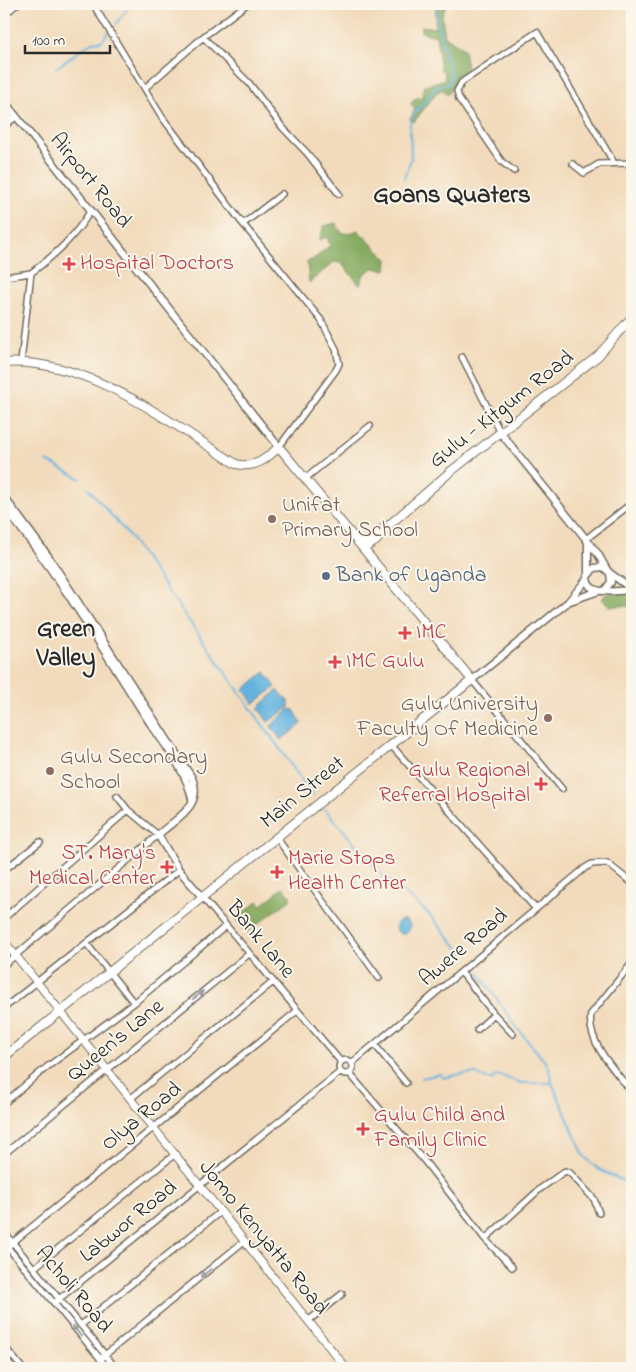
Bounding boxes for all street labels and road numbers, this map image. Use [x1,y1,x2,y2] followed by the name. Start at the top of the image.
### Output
[41,126,139,236] street label: Airport Road
[423,343,582,478] street label: Gulu - Kitgum Road
[254,748,353,837] street label: Main Street
[217,893,302,986] street label: Bank Lane
[412,901,516,995] street label: Awere Road
[60,992,172,1090] street label: Queen's Lane
[95,1074,190,1160] street label: Olya Road
[189,1153,336,1323] street label: Jomo Kenyatta Road
[73,1173,185,1271] street label: Labwor Road
[27,1239,119,1341] street label: Acholi Road

